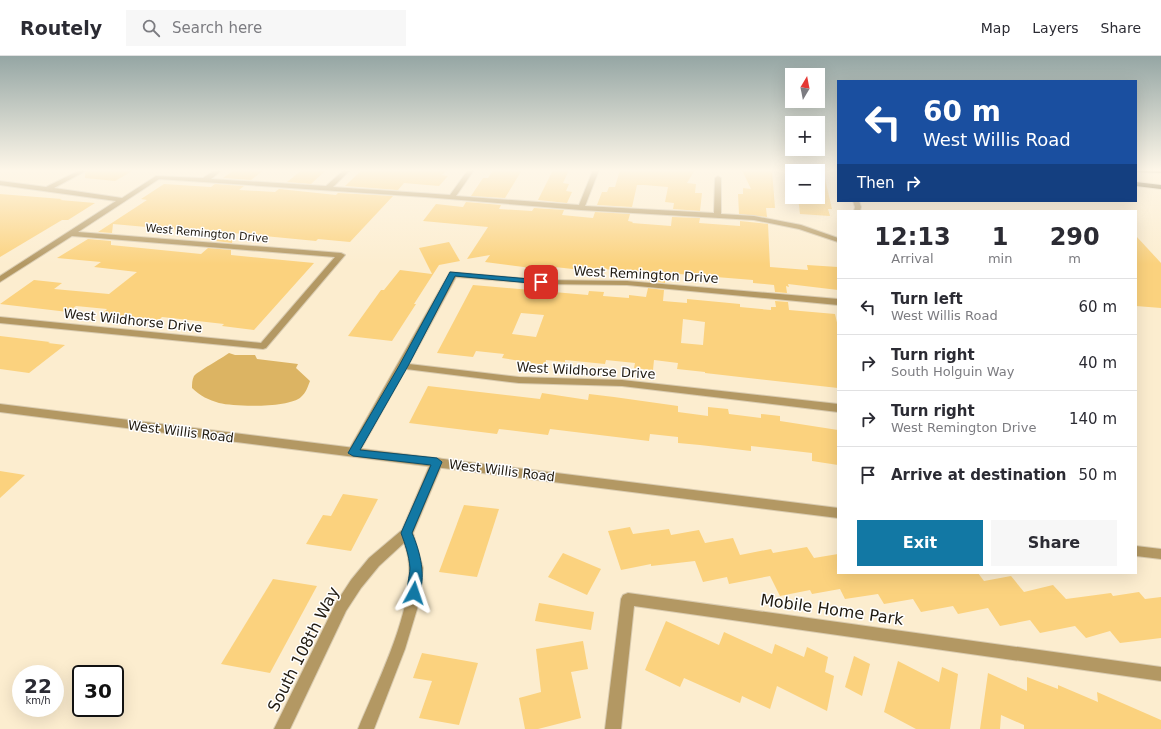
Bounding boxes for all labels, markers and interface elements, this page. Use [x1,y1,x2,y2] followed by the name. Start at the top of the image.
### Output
[126,10,406,46] search box
[20,17,102,39] text: Routely
[140,17,162,39] icon: search
[172,19,262,37] text: Search here
[981,20,1010,36] text: Map
[1032,20,1079,36] text: Layers
[1101,20,1141,36] text: Share
[785,68,825,108] north arrow
[785,68,825,204] map controls
[923,95,1001,128] text: 60 m
[857,96,909,148] icon: left
[785,116,825,156] button: +
[923,129,1071,150] text: West Willis Road
[785,164,825,204] button: −
[902,172,924,194] icon: right
[857,174,894,192] text: Then
[145,222,269,245] street label: West Remington Drive
[874,223,951,251] text: 12:13
[992,223,1008,251] text: 1
[1050,223,1100,251] text: 290
[891,251,934,266] text: Arrival
[988,251,1012,266] text: min
[1068,251,1081,266] text: m
[573,263,719,286] street label: West Remington Drive
[524,265,558,299] pin
[530,271,552,293] icon: arrive
[891,290,963,308] text: Turn left
[857,296,879,318] icon: left
[1079,298,1117,316] text: 60 m
[63,306,203,335] street label: West Wildhorse Drive
[891,308,998,323] text: West Willis Road
[891,346,975,364] text: Turn right
[857,352,879,374] icon: right
[1079,354,1117,372] text: 40 m
[516,359,656,382] street label: West Wildhorse Drive
[891,364,1014,379] text: South Holguin Way
[891,402,975,420] text: Turn right
[857,408,879,430] icon: right
[1069,410,1117,428] text: 140 m
[127,418,235,445] street label: West Willis Road
[891,420,1036,435] text: West Remington Drive
[448,457,556,484] street label: West Willis Road
[857,464,879,486] icon: arrive
[891,466,1066,484] text: Arrive at destination
[1079,466,1117,484] text: 50 m
[857,520,983,566] button: Exit
[991,520,1117,566] button: Share
[393,572,435,614] position arrow
[264,584,343,715] street label: South 108th Way
[759,590,906,629] street label: Mobile Home Park
[72,665,124,717] speed limit sign: 30
[24,674,52,698] text: 22
[25,695,51,706] text: km/h

